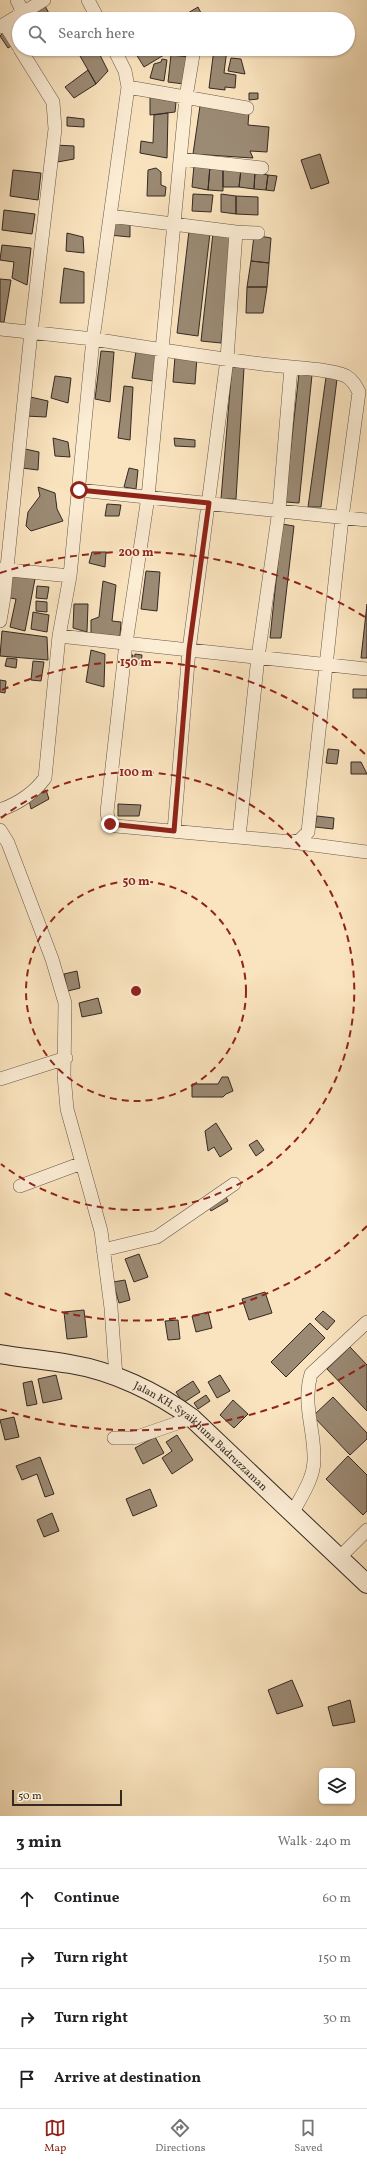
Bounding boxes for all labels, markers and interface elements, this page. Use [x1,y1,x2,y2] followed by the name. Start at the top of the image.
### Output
[12,12,355,56] search box
[26,23,48,45] icon: search
[58,24,135,45] text: Search here
[70,481,88,499] route start
[118,545,154,561] text: 200 m
[120,655,152,671] text: 150 m
[119,765,153,781] text: 100 m
[101,815,119,833] route end
[122,874,150,890] text: 50 m
[129,984,143,998] centre of rings
[131,1379,271,1495] street label: Jalan KH. Syaikhuna Badruzzaman
[319,1768,355,1804] map controls
[319,1768,355,1804] button: layers
[12,1788,122,1807] scale bar
[18,1789,42,1804] text: 50 m
[16,1831,62,1854] text: 3 min
[278,1833,351,1851] text: Walk · 240 m
[16,1888,38,1910] icon: ahead
[54,1888,119,1909] text: Continue
[323,1890,351,1908] text: 60 m
[16,1948,38,1970] icon: right
[54,1948,128,1969] text: Turn right
[318,1950,351,1968] text: 150 m
[16,2008,38,2030] icon: right
[54,2008,128,2029] text: Turn right
[323,2010,351,2028] text: 30 m
[16,2068,38,2090] icon: arrive
[54,2068,201,2089] text: Arrive at destination
[44,2117,66,2156] tab: Map
[155,2117,206,2156] tab: Directions
[294,2117,323,2156] tab: Saved

